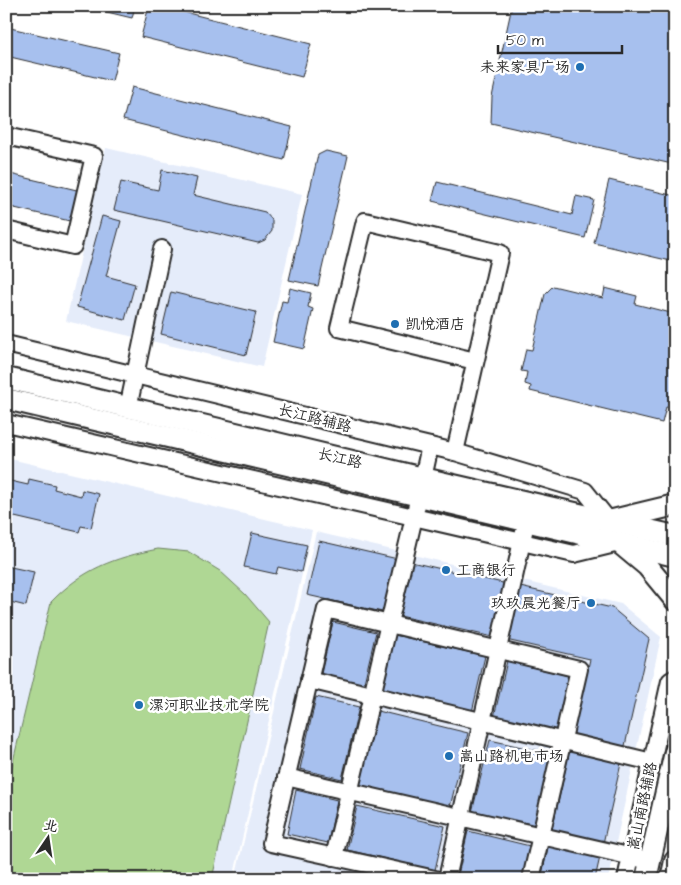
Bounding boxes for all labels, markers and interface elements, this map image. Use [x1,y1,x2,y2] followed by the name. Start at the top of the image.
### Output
[498,22,622,54] scale bar
[506,30,544,51] text: 50 m
[480,57,570,78] place label: 未来家具广场
[574,61,586,73] marker: 未来家具广场
[405,314,465,335] place label: 凯悦酒店
[389,318,401,330] marker: 凯悦酒店
[276,399,354,438] street label: 长江路辅路
[316,443,364,474] street label: 长江路
[456,560,516,581] place label: 工商银行
[440,564,452,576] marker: 工商银行
[491,593,581,614] place label: 玖玖晨光餐厅
[585,597,597,609] marker: 玖玖晨光餐厅
[149,695,269,716] place label: 漯河职业技术学院
[133,699,145,711] marker: 漯河职业技术学院
[459,746,564,767] place label: 嵩山路机电市场
[443,750,455,762] marker: 嵩山路机电市场
[623,760,662,852] street label: 嵩山南路辅路
[22,812,72,862] north arrow
[42,815,60,838] text: 北

